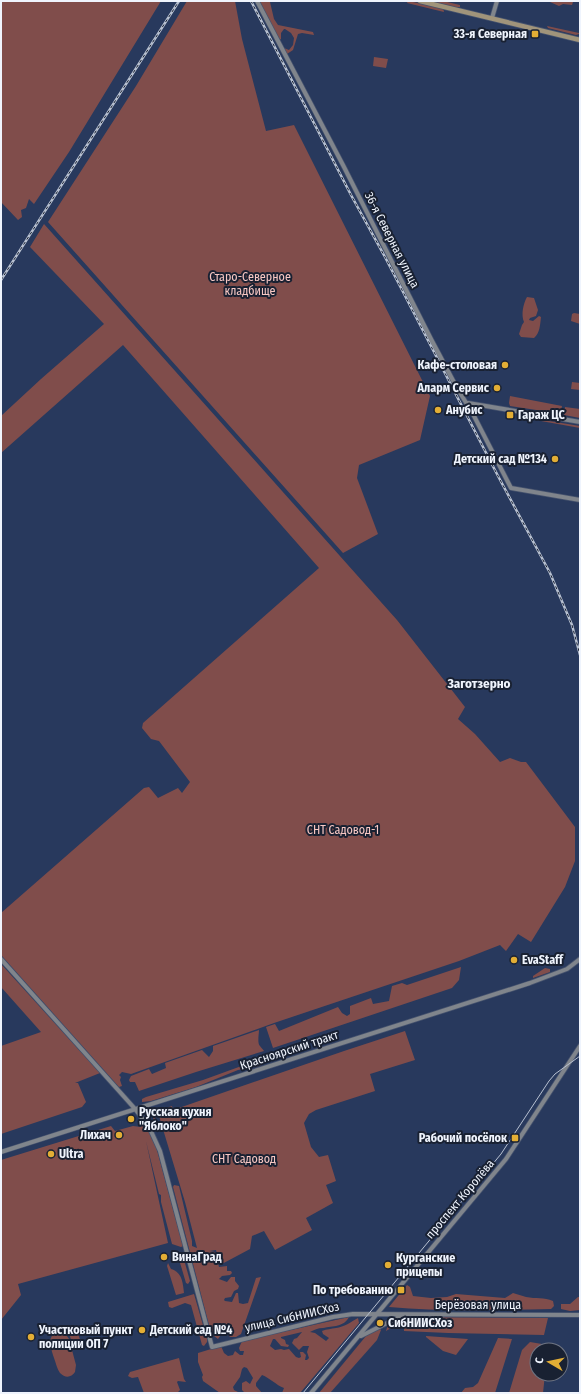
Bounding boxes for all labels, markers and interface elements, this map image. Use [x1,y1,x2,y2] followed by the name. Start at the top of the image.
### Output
[453,27,527,41] place label: 33-я Северная
[530,29,540,39] marker: 33-я Северная
[362,190,422,290] street label: 36-я Северная улица
[209,270,291,298] park label: Старо-Северное кладбище
[418,358,497,372] place label: Кафе-столовая
[500,360,510,370] marker: Кафе-столовая
[417,381,490,395] place label: Аларм Сервис
[492,383,502,393] marker: Аларм Сервис
[445,403,483,417] place label: Анубис
[433,405,443,415] marker: Анубис
[518,408,566,422] place label: Гараж ЦС
[505,410,515,420] marker: Гараж ЦС
[453,452,547,466] place label: Детский сад №134
[550,454,560,464] marker: Детский сад №134
[446,676,511,691] district label: Заготзерно
[307,823,379,837] park label: СНТ Садовод-1
[522,953,564,967] place label: EvaStaff
[509,955,519,965] marker: EvaStaff
[238,1027,340,1073] street label: Красноярский тракт
[139,1105,211,1133] place label: Русская кухня "Яблоко"
[126,1114,136,1124] marker: Русская кухня "Яблоко"
[80,1128,111,1142] place label: Лихач
[114,1130,124,1140] marker: Лихач
[419,1131,508,1145] place label: Рабочий посёлок
[510,1133,520,1143] marker: Рабочий посёлок
[59,1147,84,1161] place label: Ultra
[46,1149,56,1159] marker: Ultra
[212,1152,276,1166] park label: СНТ Садовод
[423,1157,497,1241] street label: проспект Королёва
[172,1250,221,1264] place label: ВинаГрад
[396,1251,455,1279] place label: Курганские прицепы
[159,1252,169,1262] marker: ВинаГрад
[383,1260,393,1270] marker: Курганские прицепы
[313,1283,393,1297] place label: По требованию
[396,1285,406,1295] marker: По требованию
[435,1298,521,1312] street label: Берёзовая улица
[243,1299,341,1335] street label: улица СибНИИСХоз
[388,1316,453,1330] place label: СибНИИСХоз
[375,1318,385,1328] marker: СибНИИСХоз
[38,1323,133,1351] place label: Участковый пункт полиции ОП 7
[149,1323,232,1337] place label: Детский сад №4
[137,1325,147,1335] marker: Детский сад №4
[26,1332,36,1342] marker: Участковый пункт полиции ОП 7
[529,1342,569,1382] north arrow
[533,1356,547,1364] text: С

